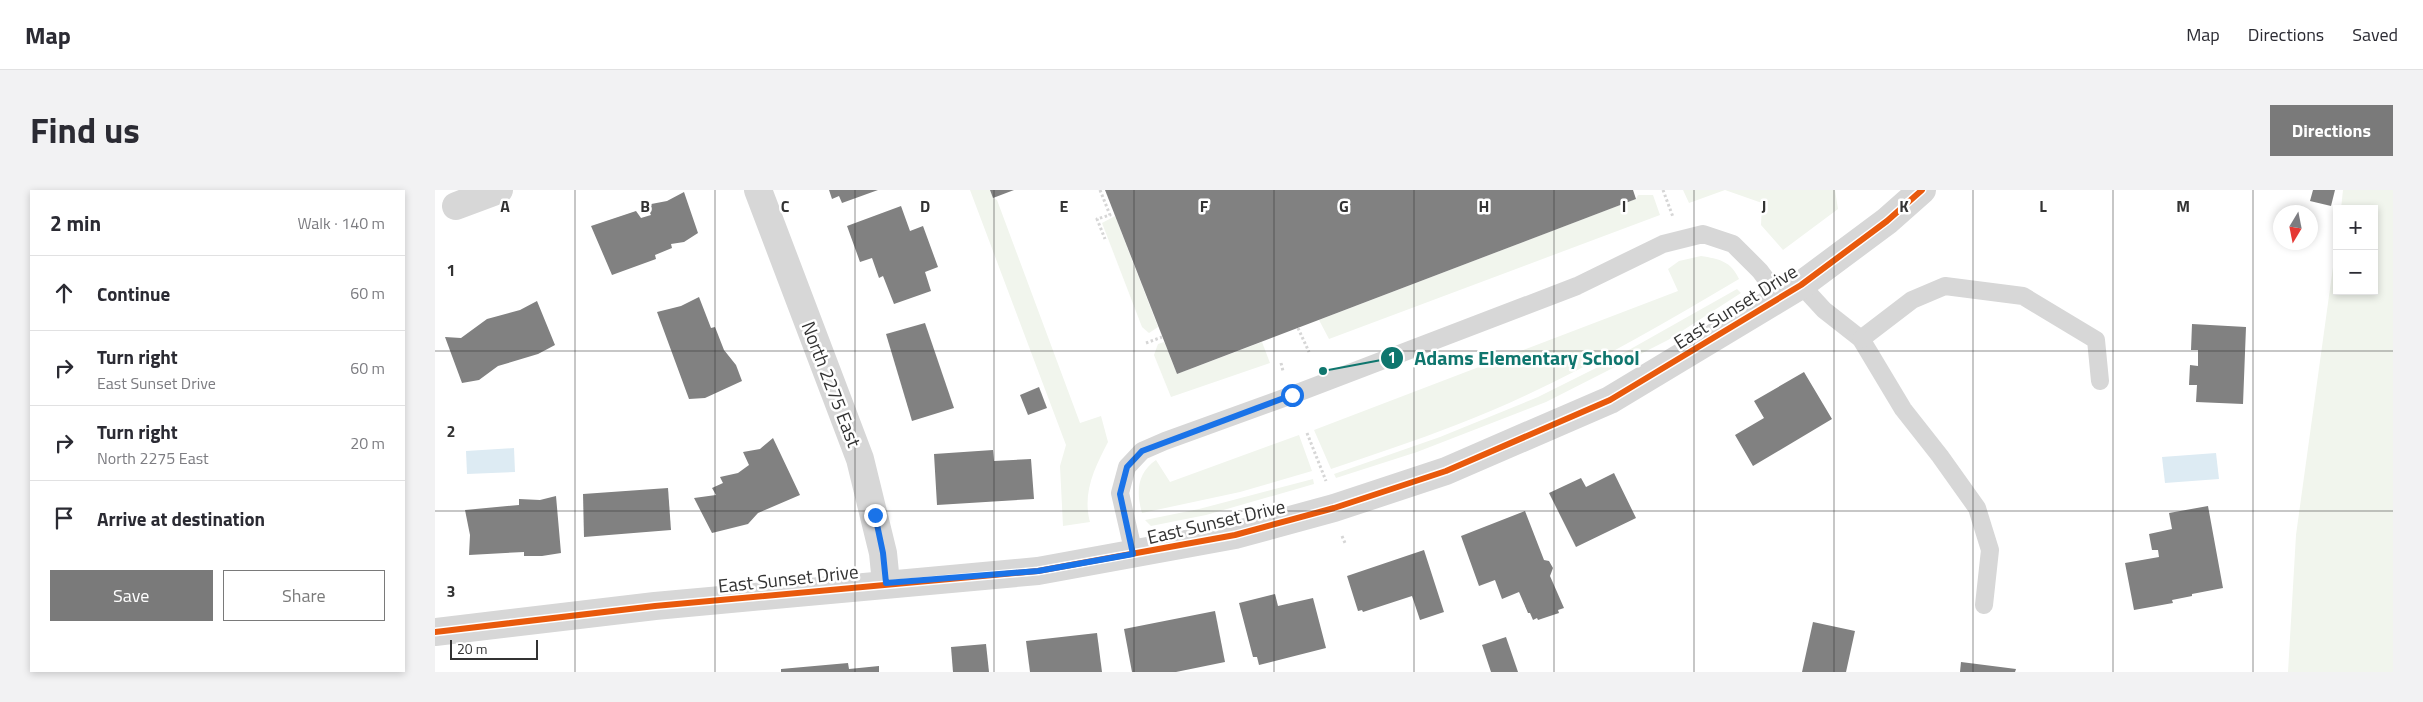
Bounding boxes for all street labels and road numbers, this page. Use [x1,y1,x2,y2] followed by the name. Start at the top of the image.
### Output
[1667,256,1803,356] street label: East Sunset Drive
[795,317,869,451] street label: North 2275 East
[1144,491,1288,551] street label: East Sunset Drive
[716,556,860,600] street label: East Sunset Drive

